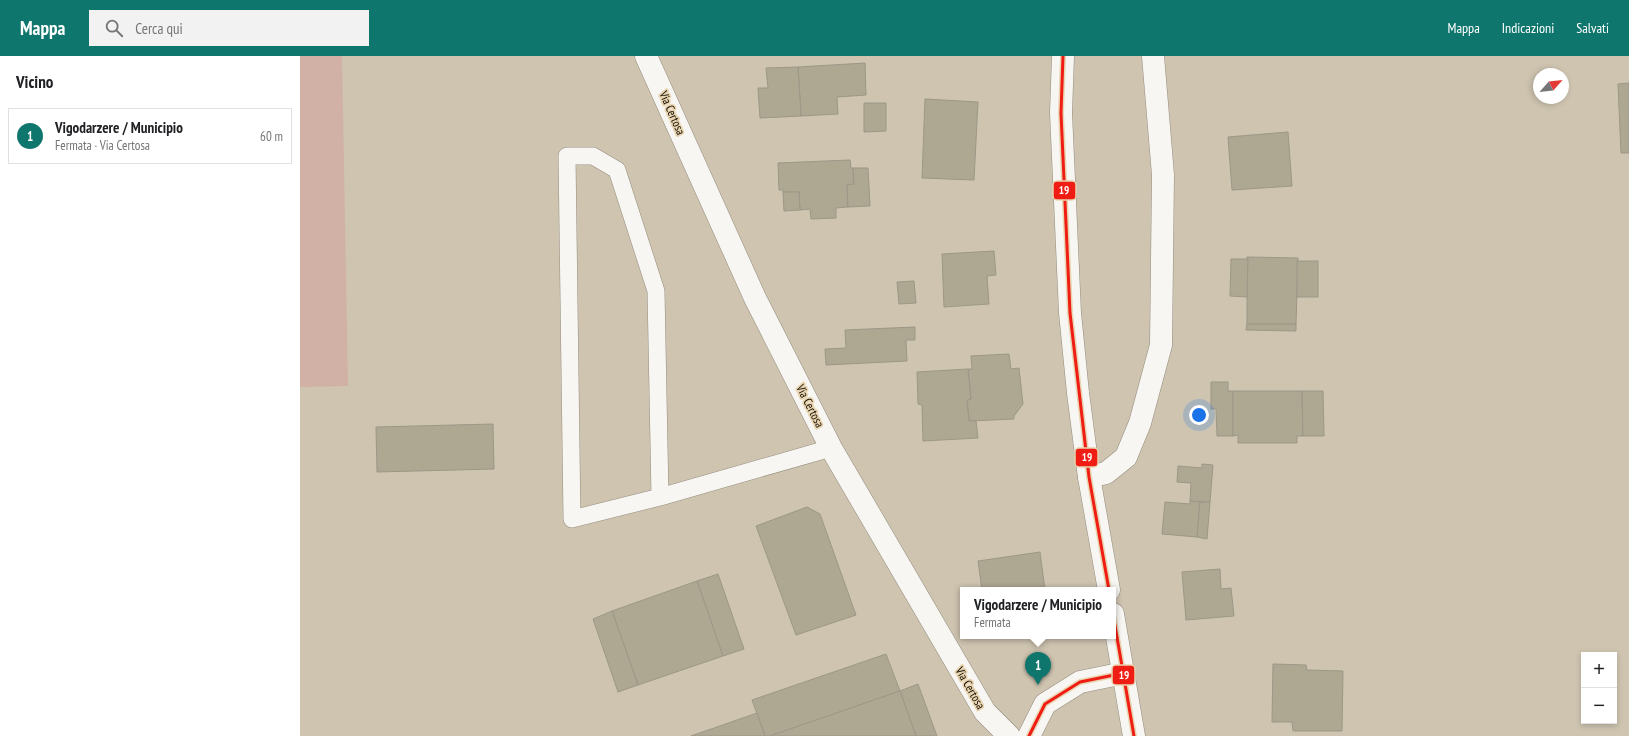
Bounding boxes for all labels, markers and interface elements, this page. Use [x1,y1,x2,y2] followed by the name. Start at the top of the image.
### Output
[89,10,369,46] search box
[20,16,65,40] text: Mappa
[103,17,125,39] icon: search
[135,19,183,38] text: Cerca qui
[1448,19,1480,37] text: Mappa
[1502,19,1554,37] text: Indicazioni
[1576,19,1609,37] text: Salvati
[1533,68,1569,104] north arrow
[16,71,53,93] text: Vicino
[656,88,689,137] street label: Via Certosa
[55,118,183,137] text: Vigodarzere / Municipio
[27,128,33,145] text: 1
[260,128,283,145] text: 60 m
[55,137,150,154] text: Fermata · Via Certosa
[1053,181,1076,200] line badge: 19
[1059,183,1069,197] text: 19
[793,381,828,430] street label: Via Certosa
[1189,405,1209,425] your location
[1075,448,1098,467] line badge: 19
[1082,450,1092,464] text: 19
[960,587,1116,639] popup
[974,595,1102,614] text: Vigodarzere / Municipio
[974,614,1011,631] text: Fermata
[1025,652,1051,685] pin: 1
[1581,652,1617,724] map controls
[1581,652,1617,688] button: +
[952,663,989,712] street label: Via Certosa
[1112,665,1135,685] line badge: 19
[1119,668,1129,682] text: 19
[1581,688,1617,724] button: −

